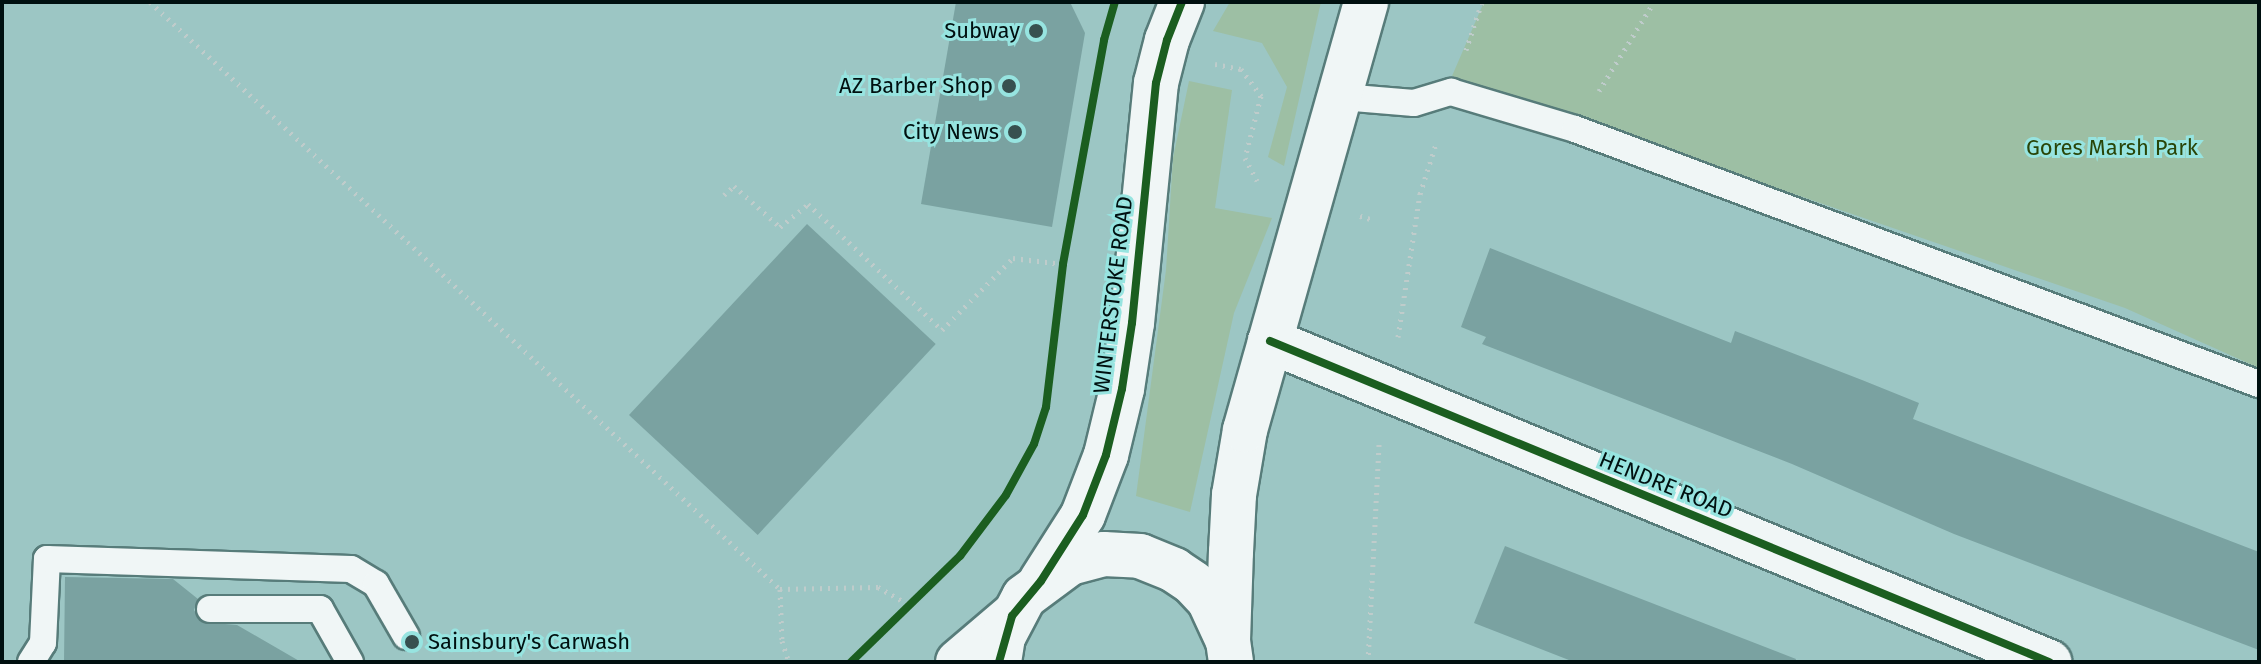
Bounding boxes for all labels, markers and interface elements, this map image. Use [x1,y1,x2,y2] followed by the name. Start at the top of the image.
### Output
[944,18,1020,44] place label: Subway
[1027,22,1045,40] marker: Subway
[839,73,993,99] place label: AZ Barber Shop
[1000,77,1018,95] marker: AZ Barber Shop
[903,119,999,145] place label: City News
[1006,123,1024,141] marker: City News
[2026,135,2198,161] park label: Gores Marsh Park
[1088,195,1138,395] street label: WINTERSTOKE ROAD
[1595,446,1737,524] street label: HENDRE ROAD
[428,629,630,655] place label: Sainsbury's Carwash
[403,633,421,651] marker: Sainsbury's Carwash

